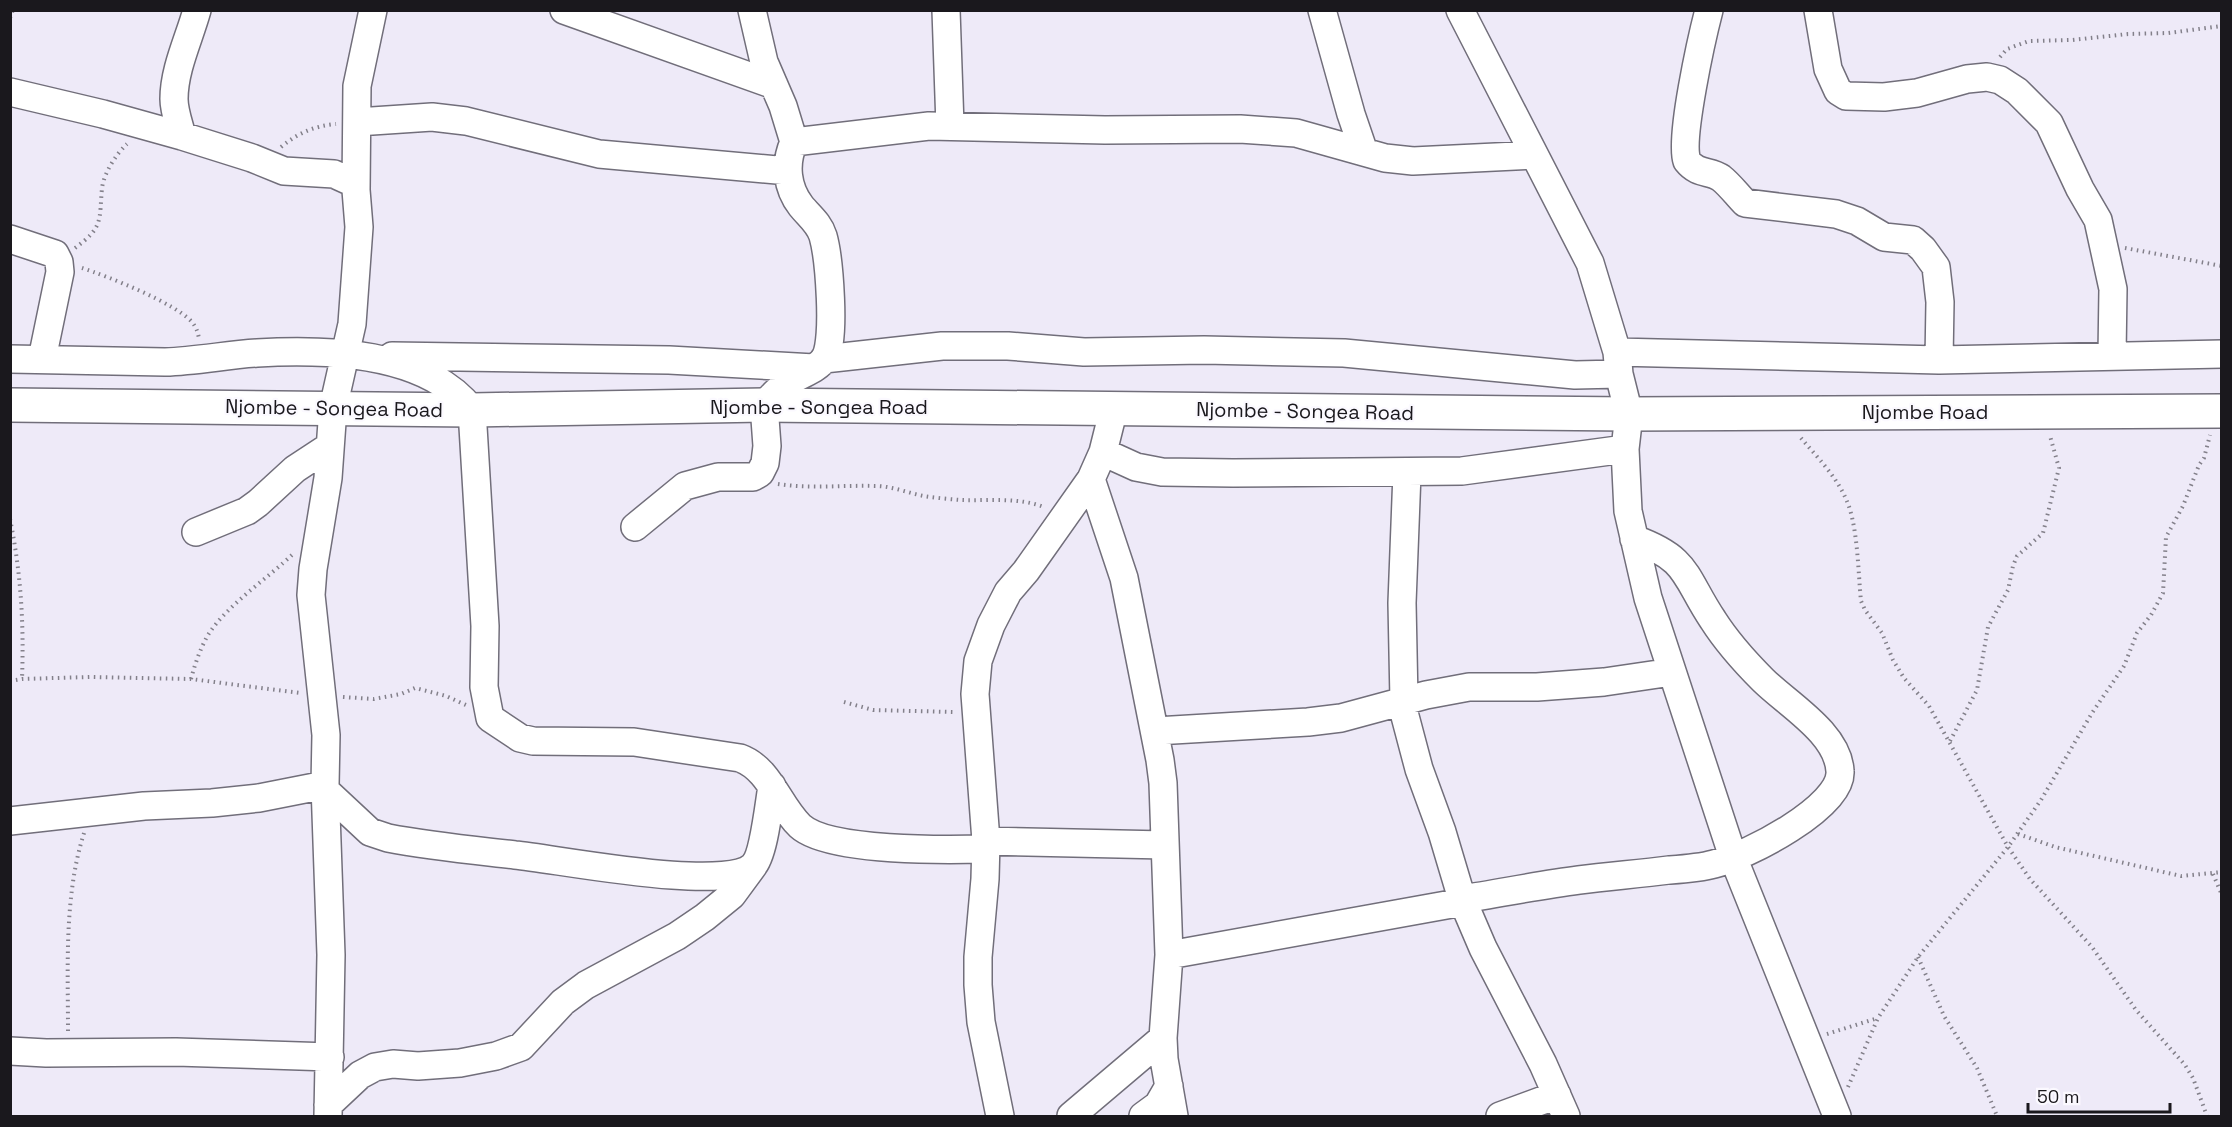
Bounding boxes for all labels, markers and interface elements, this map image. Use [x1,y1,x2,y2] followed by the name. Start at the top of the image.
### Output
[225,393,443,423] street label: Njombe - Songea Road
[710,394,928,420] street label: Njombe - Songea Road
[1196,396,1414,426] street label: Njombe - Songea Road
[1862,399,1988,425] street label: Njombe Road
[2028,1076,2170,1114] scale bar
[2037,1085,2079,1108] text: 50 m

